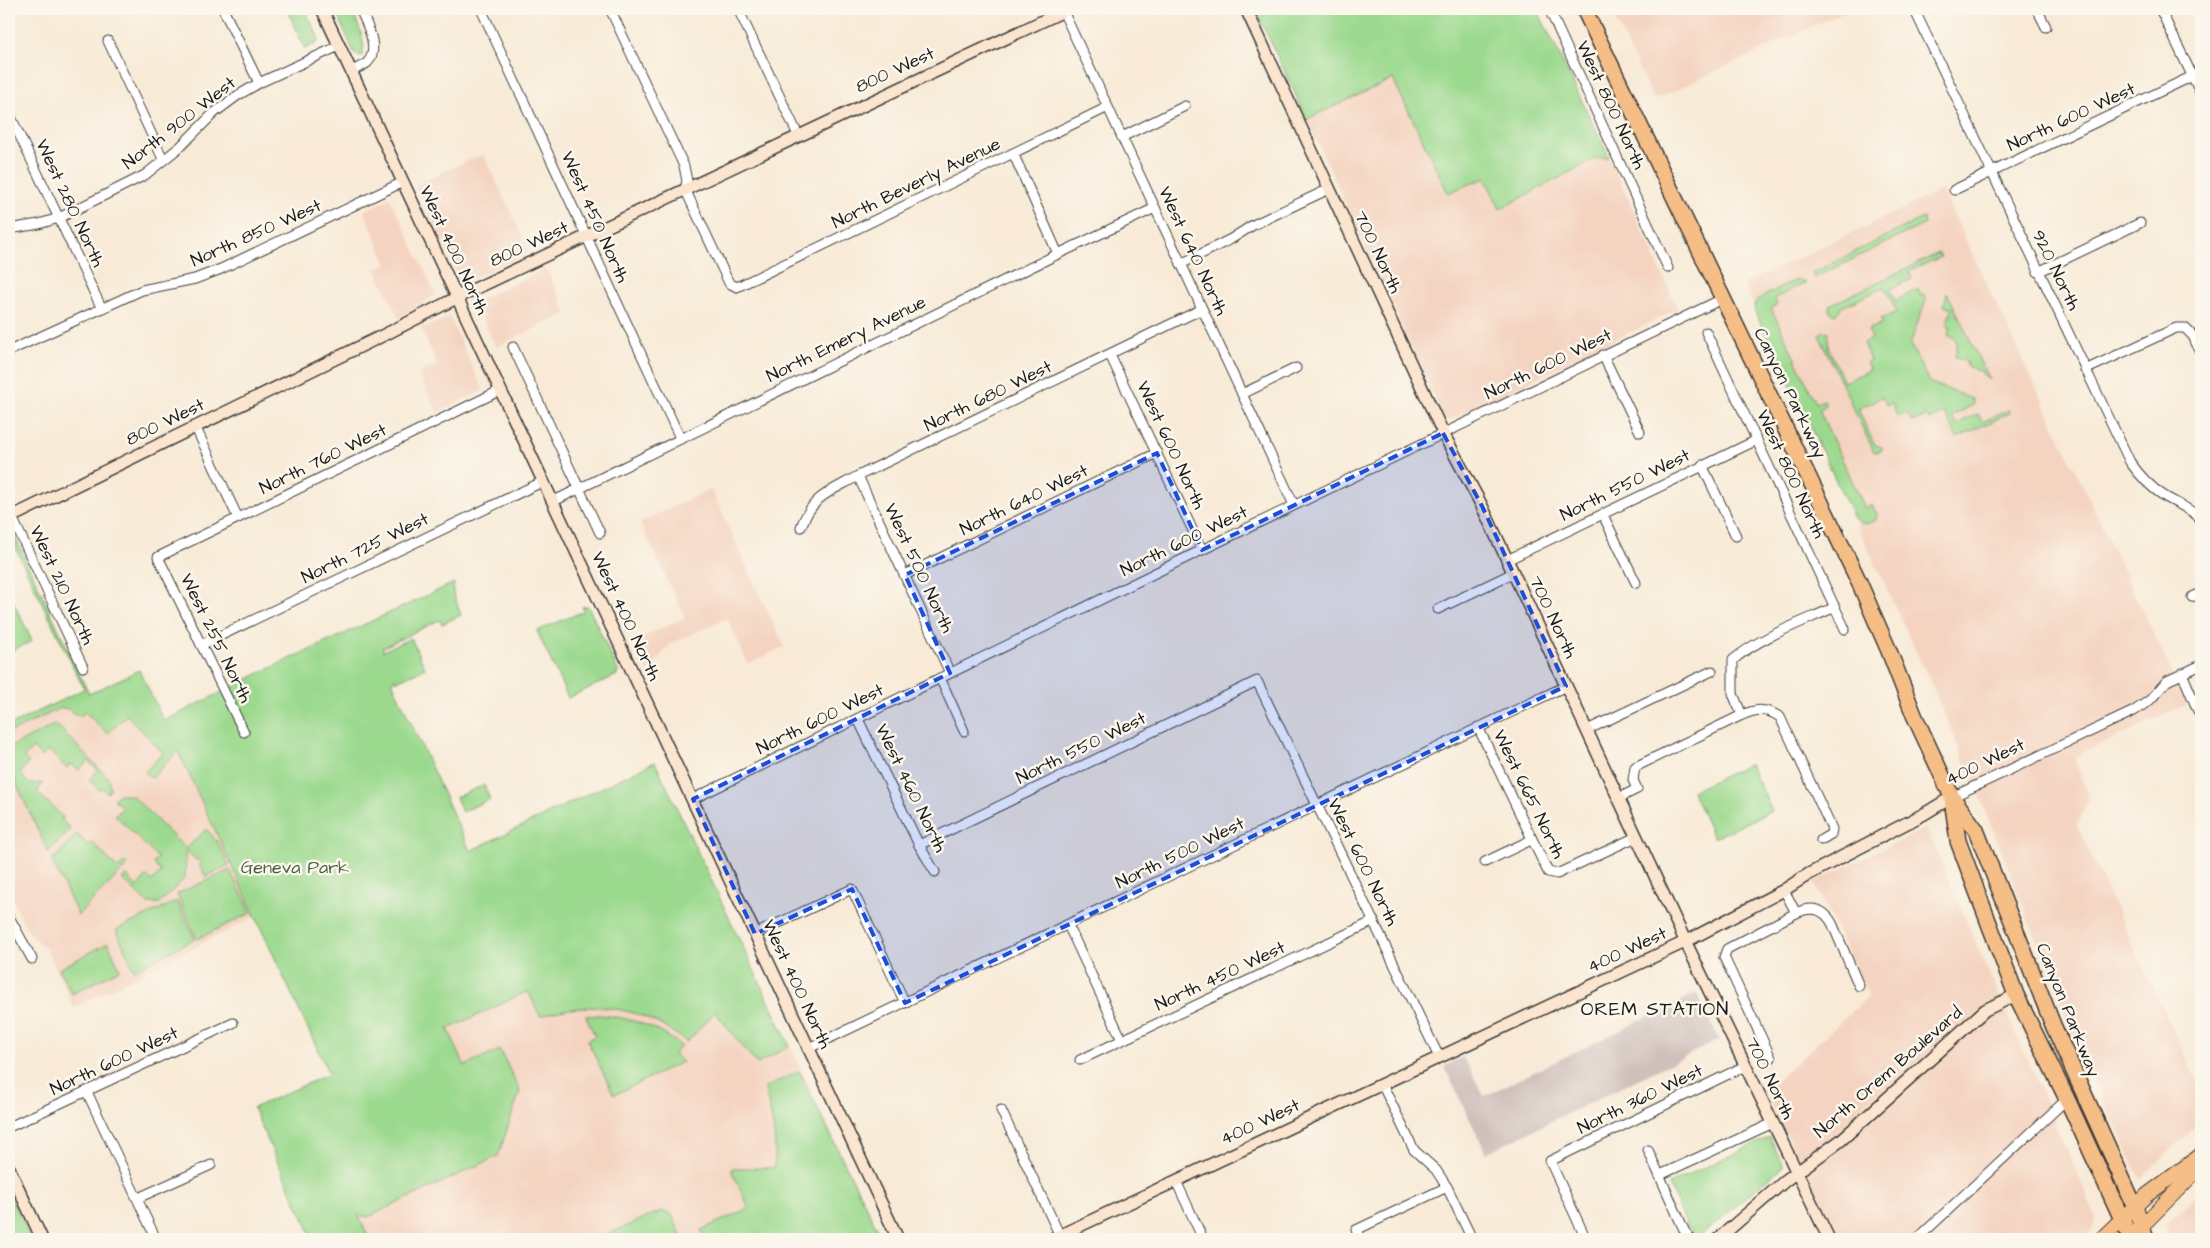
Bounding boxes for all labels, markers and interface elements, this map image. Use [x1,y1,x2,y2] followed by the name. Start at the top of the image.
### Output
[1570,37,1652,173] street label: West 800 North
[851,40,939,99] street label: 800 West
[117,70,242,175] street label: North 900 West
[2003,76,2140,158] street label: North 600 West
[828,131,1005,236] street label: North Beverly Avenue
[29,135,111,271] street label: West 280 North
[555,147,635,287] street label: West 450 North
[413,181,495,319] street label: West 400 North
[1152,182,1234,320] street label: West 640 North
[187,193,326,273] street label: North 850 West
[1348,207,1408,297] street label: 700 North
[485,214,573,273] street label: 800 West
[2026,226,2086,314] street label: 920 North
[762,289,931,389] street label: North Emery Avenue
[1480,322,1617,406] street label: North 600 West
[1747,324,1832,463] street label: Canyon Parkway
[920,354,1057,438] street label: North 680 West
[1130,377,1212,513] street label: West 600 North
[122,392,209,452] street label: 800 West
[1750,406,1832,542] street label: West 800 North
[255,417,391,501] street label: North 760 West
[1556,442,1695,527] street label: North 550 West
[956,458,1093,542] street label: North 640 West
[878,499,960,637] street label: West 500 North
[1116,499,1253,583] street label: North 600 West
[297,506,434,590] street label: North 725 West
[23,521,101,649] street label: West 210 North
[585,547,667,685] street label: West 400 North
[174,569,258,707] street label: West 255 North
[1523,572,1583,662] street label: 700 North
[752,677,889,761] street label: North 600 West
[1012,705,1151,790] street label: North 550 West
[869,720,953,856] street label: West 460 North
[1487,725,1571,863] street label: West 665 North
[1941,732,2029,792] street label: 400 West
[1321,794,1405,930] street label: West 600 North
[1111,811,1249,895] street label: North 500 West
[241,855,349,880] park label: Geneva Park
[756,915,838,1053] street label: West 400 North
[1583,920,1672,979] street label: 400 West
[1151,935,1290,1017] street label: North 450 West
[2029,939,2106,1081] street label: Canyon Parkway
[1581,996,1729,1023] district label: OREM STATION
[1808,1000,1968,1144] street label: North Orem Boulevard
[46,1020,183,1102] street label: North 600 West
[1739,1033,1801,1123] street label: 700 North
[1573,1057,1708,1140] street label: North 360 West
[1216,1092,1305,1151] street label: 400 West

